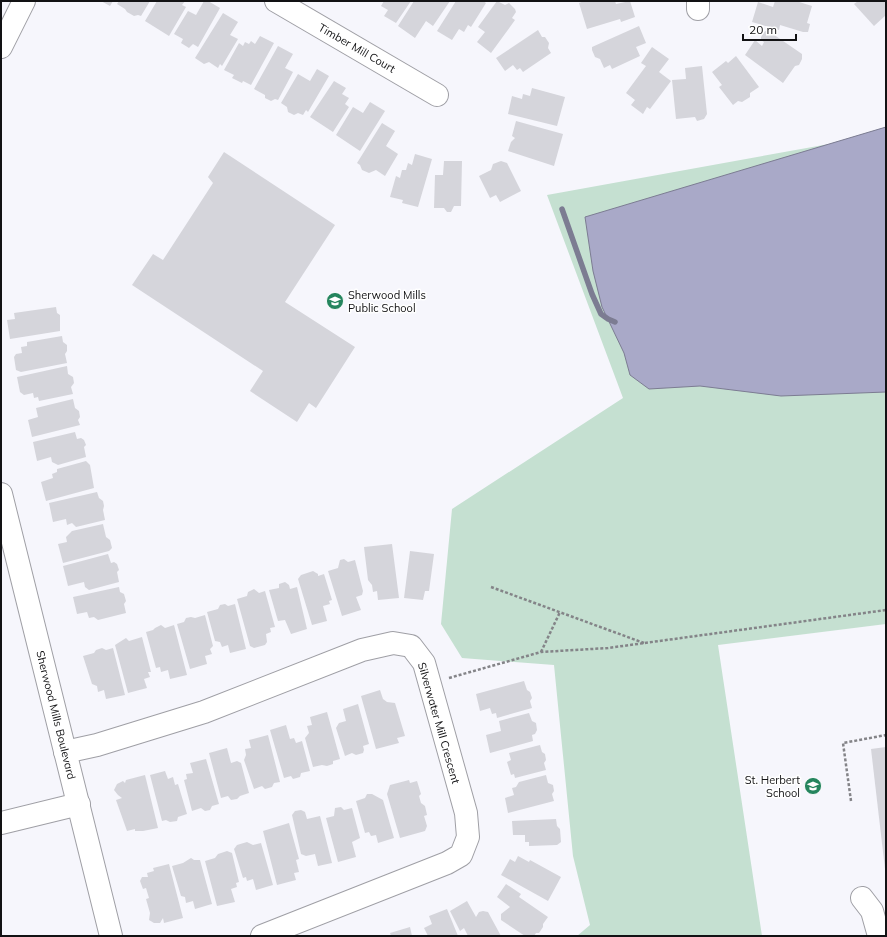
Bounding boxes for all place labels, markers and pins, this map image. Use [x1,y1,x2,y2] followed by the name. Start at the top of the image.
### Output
[348,288,426,315] place label: Sherwood Mills Public School
[325,291,345,311] school or university icon: Sherwood Mills Public School
[745,773,800,800] place label: St. Herbert School
[803,776,823,796] school or university icon: St. Herbert School

